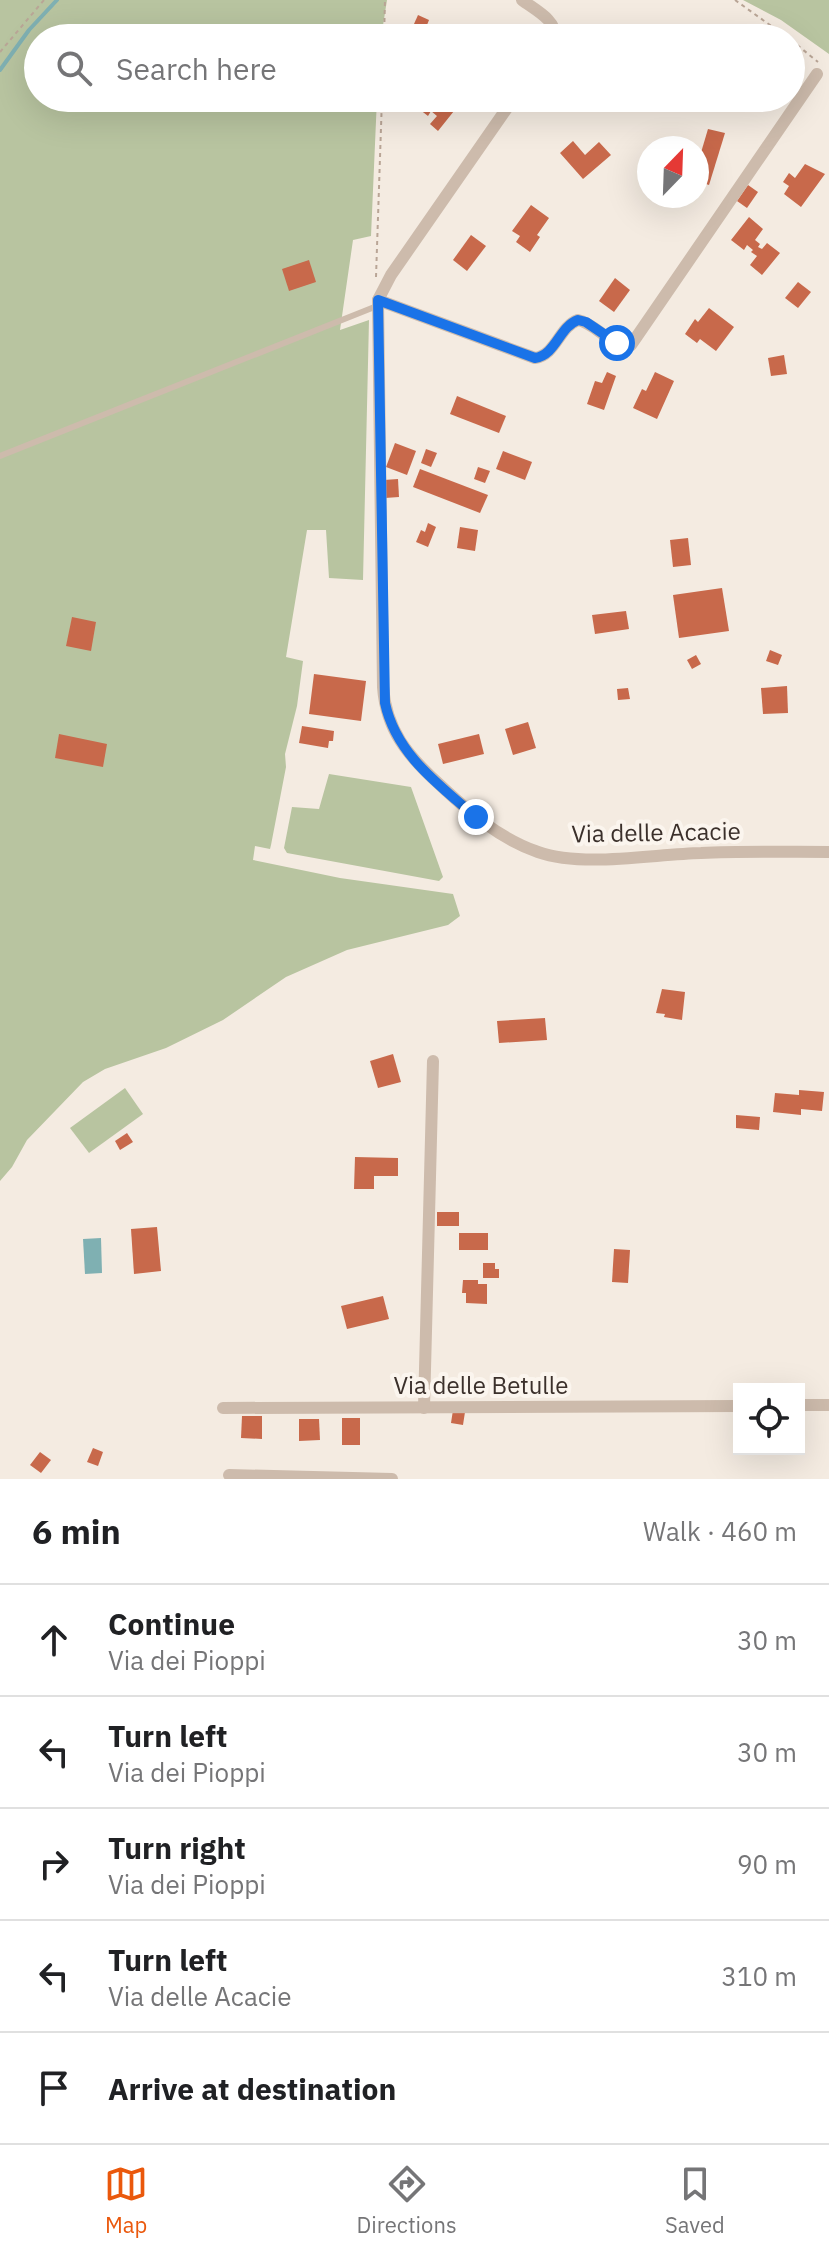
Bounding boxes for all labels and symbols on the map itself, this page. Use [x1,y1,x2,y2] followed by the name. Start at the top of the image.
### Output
[637,136,709,208] north arrow
[599,325,635,361] route start
[458,799,494,835] route end
[571,815,741,849] street label: Via delle Acacie
[394,1369,568,1401] street label: Via delle Betulle

